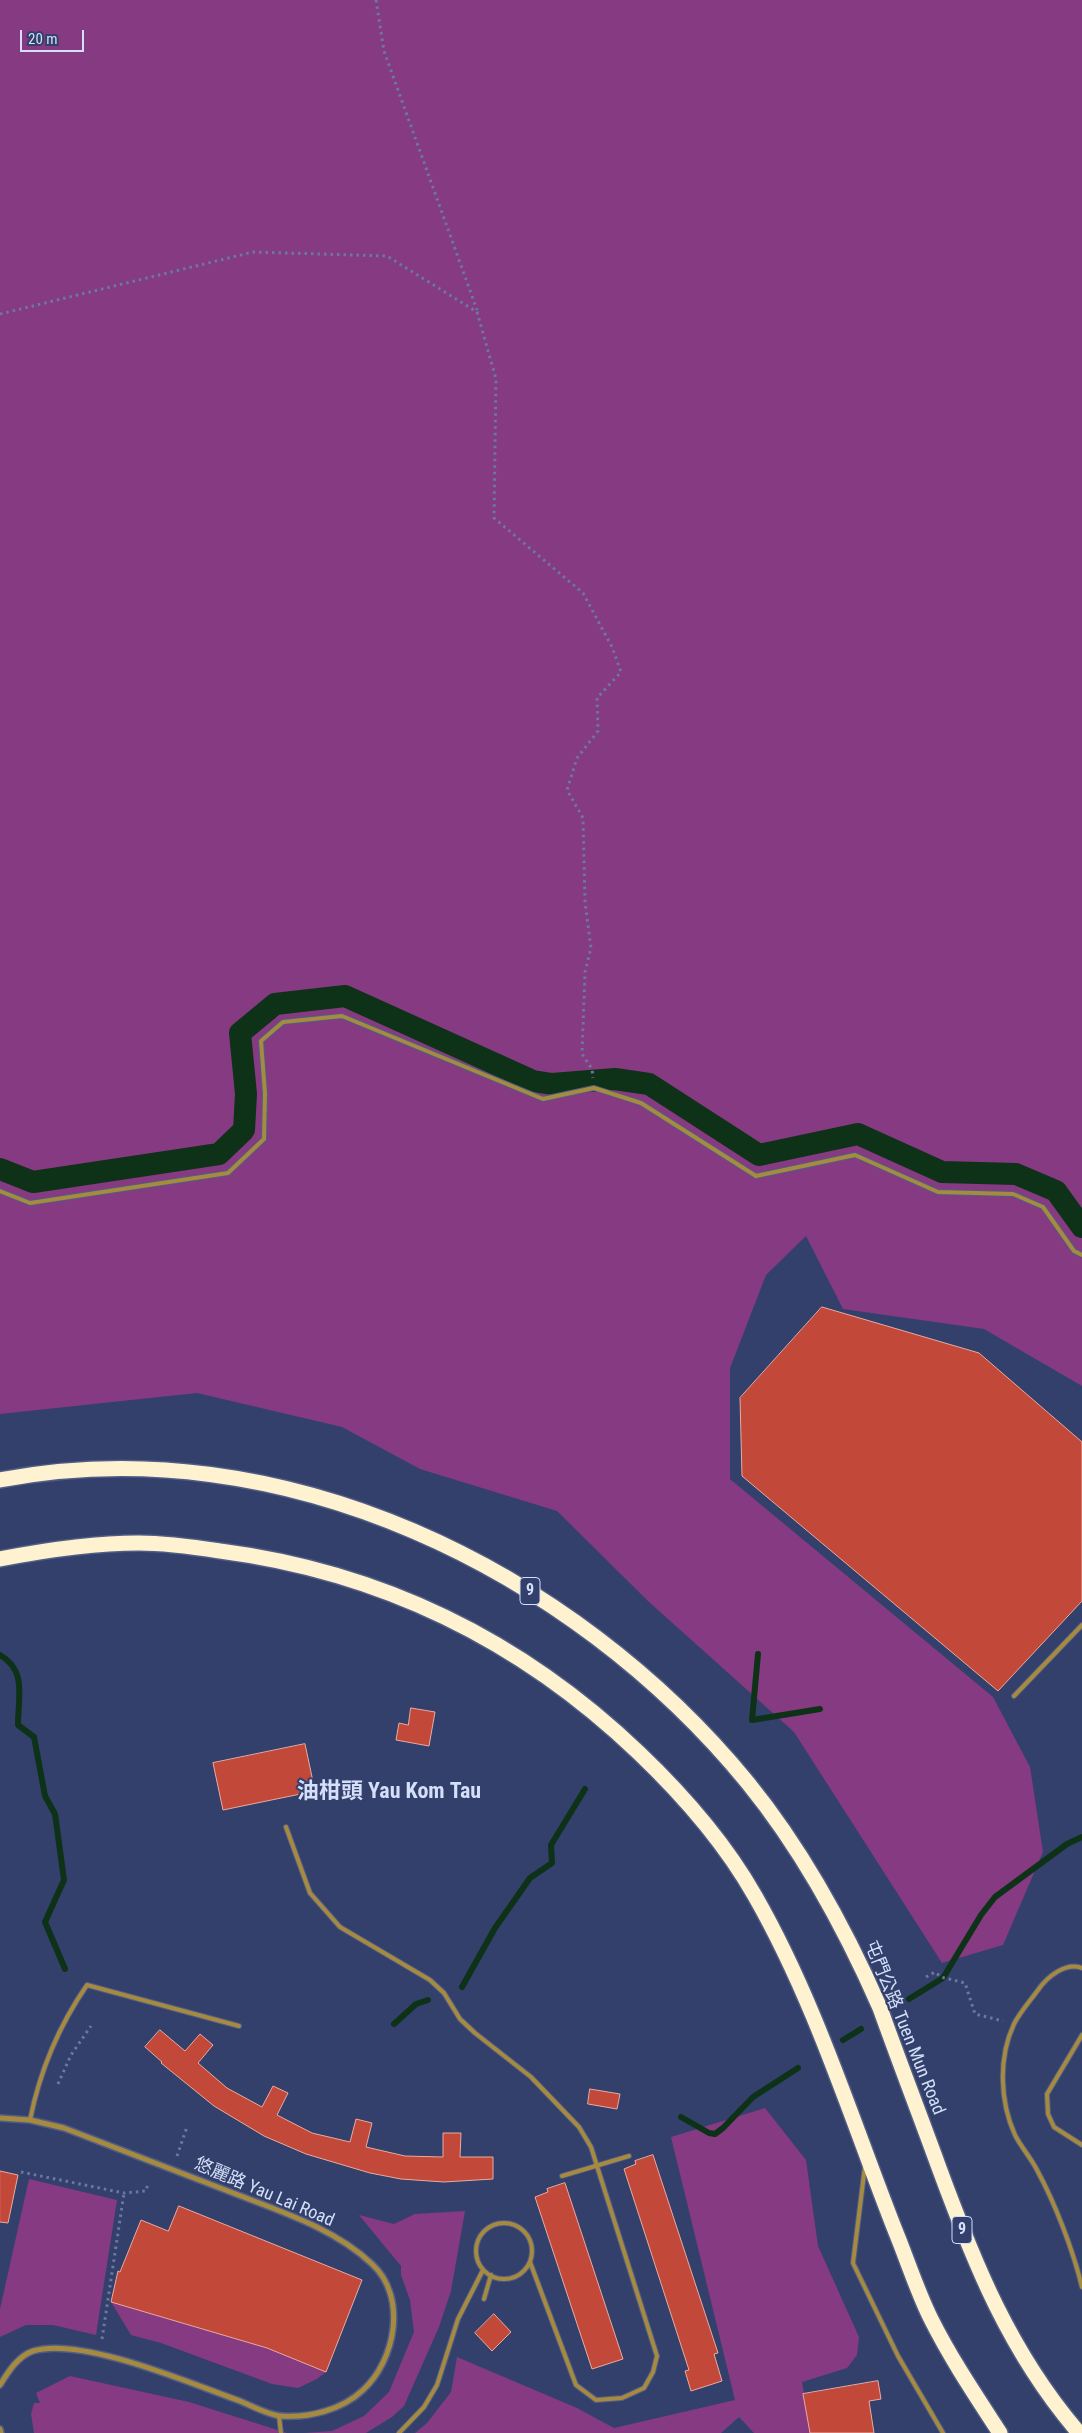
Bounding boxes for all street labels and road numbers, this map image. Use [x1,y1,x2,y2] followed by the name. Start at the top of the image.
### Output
[520,1578,540,1604] road number: 9
[859,1938,949,2118] street label: 屯門公路 Tuen Mun Road
[191,2154,337,2232] street label: 悠麗路 Yau Lai Road
[952,2216,972,2244] road number: 9

